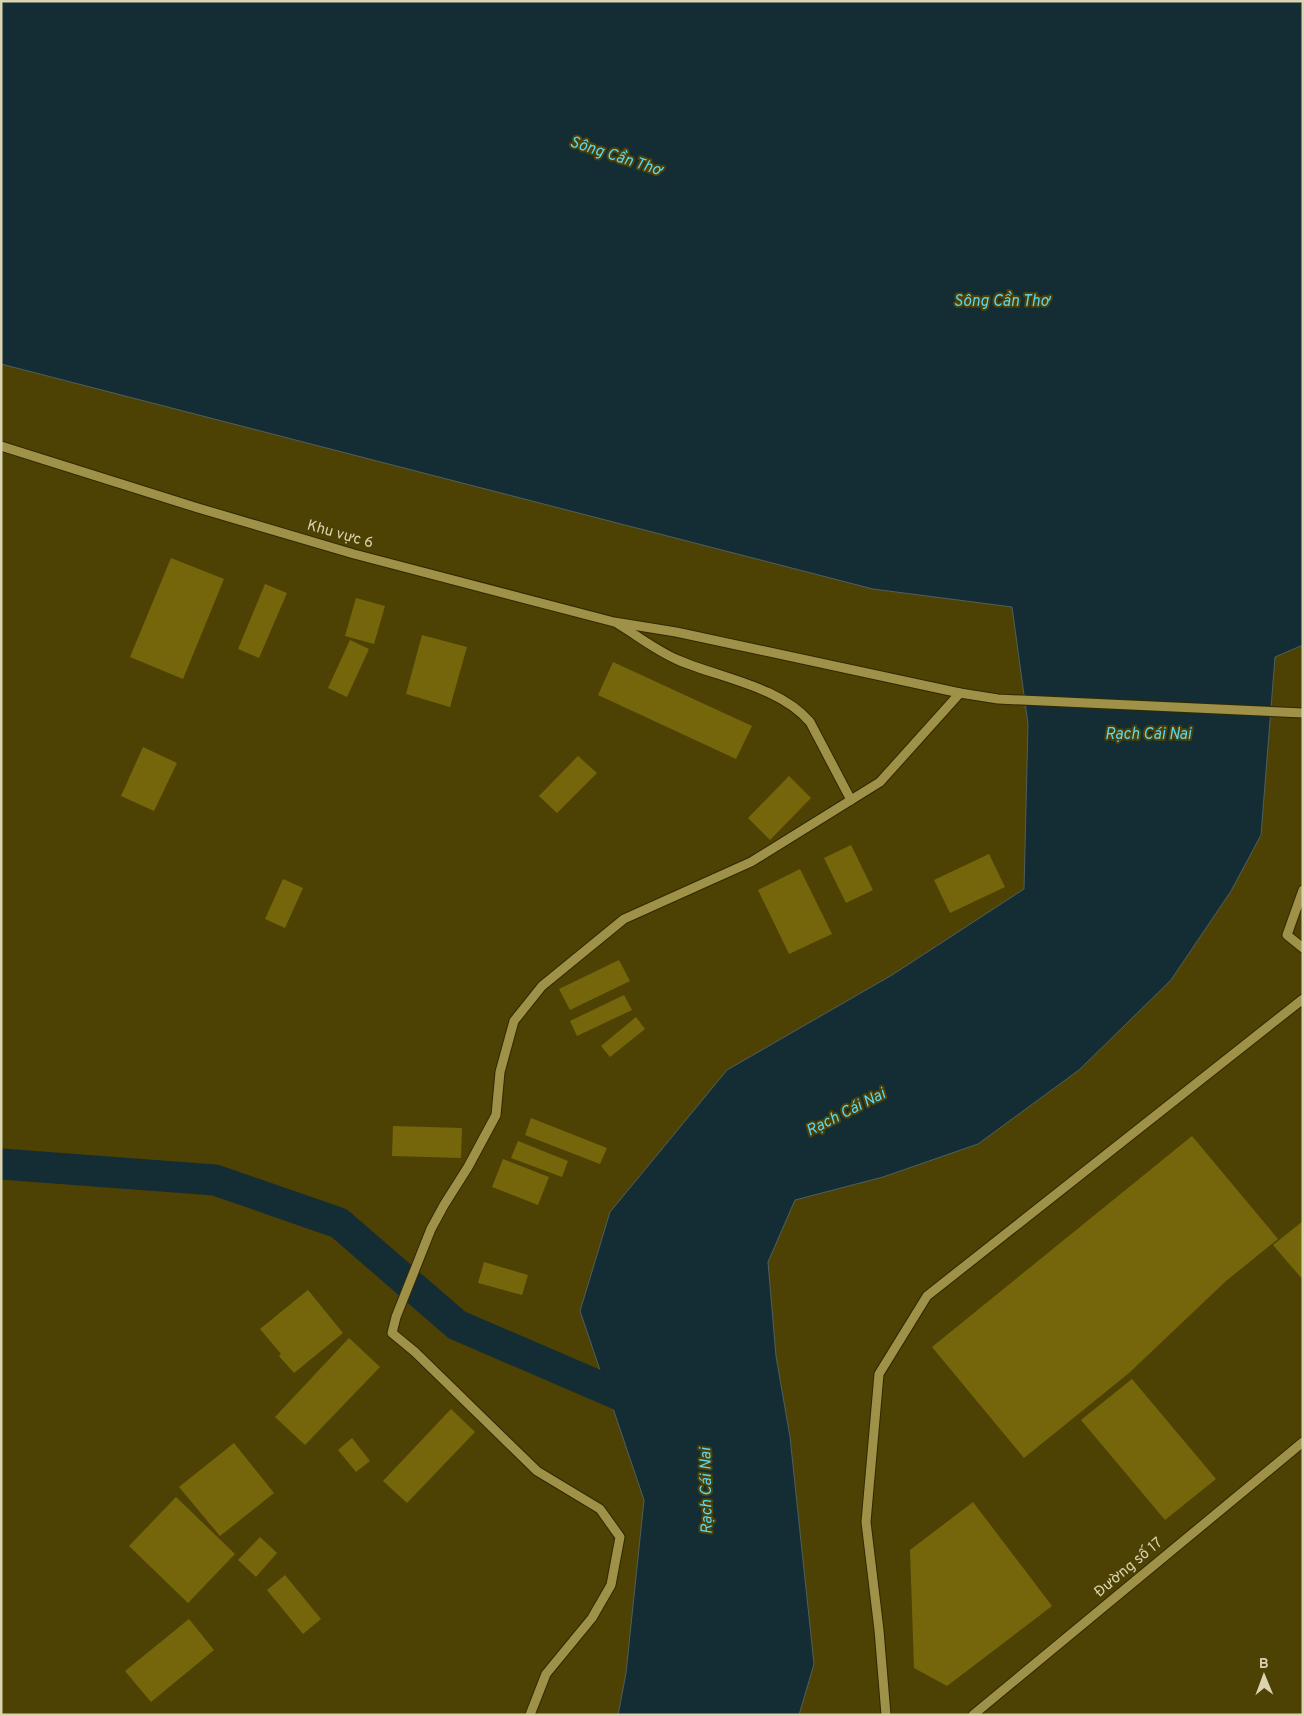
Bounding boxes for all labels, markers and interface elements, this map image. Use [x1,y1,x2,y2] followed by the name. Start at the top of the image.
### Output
[567,131,667,182] water label: Sông Cần Thơ
[954,290,1052,312] water label: Sông Cần Thơ
[305,516,375,554] street label: Khu vực 6
[1105,725,1192,745] water label: Rạch Cái Nai
[803,1084,890,1142] water label: Rạch Cái Nai
[696,1446,718,1534] water label: Rạch Cái Nai
[1090,1533,1167,1602] street label: Đường số 17
[1239,1651,1289,1701] north arrow
[1259,1656,1269,1673] text: B

